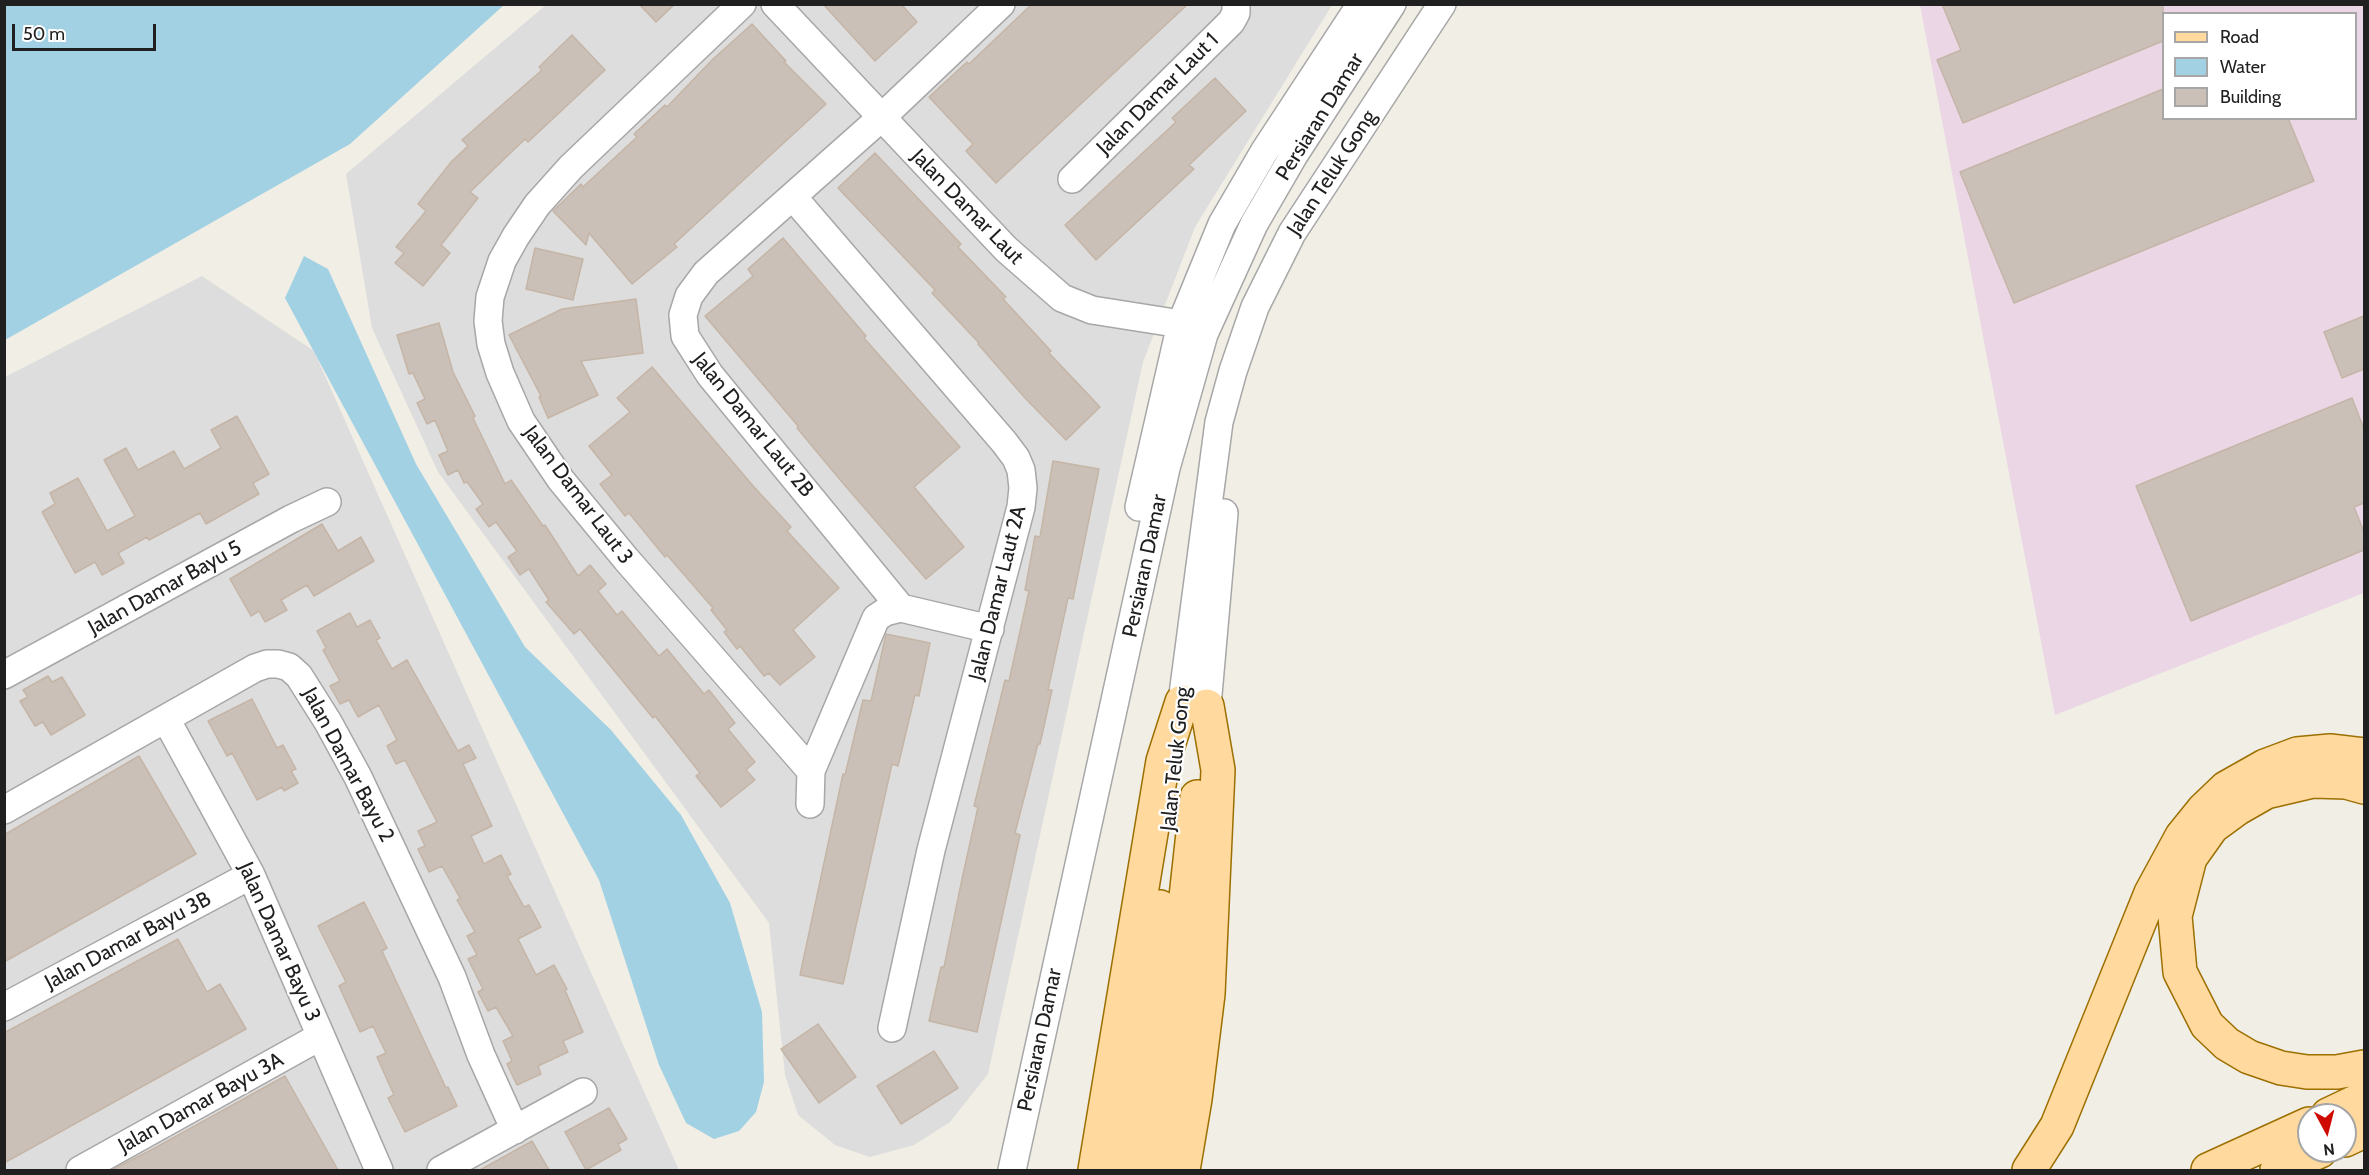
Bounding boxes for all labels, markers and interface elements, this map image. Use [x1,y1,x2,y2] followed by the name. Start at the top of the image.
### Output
[15,12,159,50] scale bar
[2162,12,2357,120] legend
[23,23,65,45] text: 50 m
[2220,26,2259,48] text: Road
[1092,28,1224,160] street label: Jalan Damar Laut 1
[1271,49,1369,185] street label: Persiaran Damar
[2220,56,2266,78] text: Water
[2220,86,2281,108] text: Building
[1282,105,1382,241] street label: Jalan Teluk Gong
[906,144,1028,270] street label: Jalan Damar Laut
[687,348,819,502] street label: Jalan Damar Laut 2B
[518,421,638,569] street label: Jalan Damar Laut 3
[1118,492,1172,640] street label: Persiaran Damar
[964,503,1032,683] street label: Jalan Damar Laut 2A
[84,535,246,641] street label: Jalan Damar Bayu 5
[297,683,399,847] street label: Jalan Damar Bayu 2
[1156,686,1196,832] street label: Jalan Teluk Gong
[233,858,325,1026] street label: Jalan Damar Bayu 3
[41,887,215,995] street label: Jalan Damar Bayu 3B
[1013,966,1067,1114] street label: Persiaran Damar
[114,1047,288,1159] street label: Jalan Damar Bayu 3A
[2297,1103,2357,1163] north arrow
[2322,1139,2336,1159] text: N

